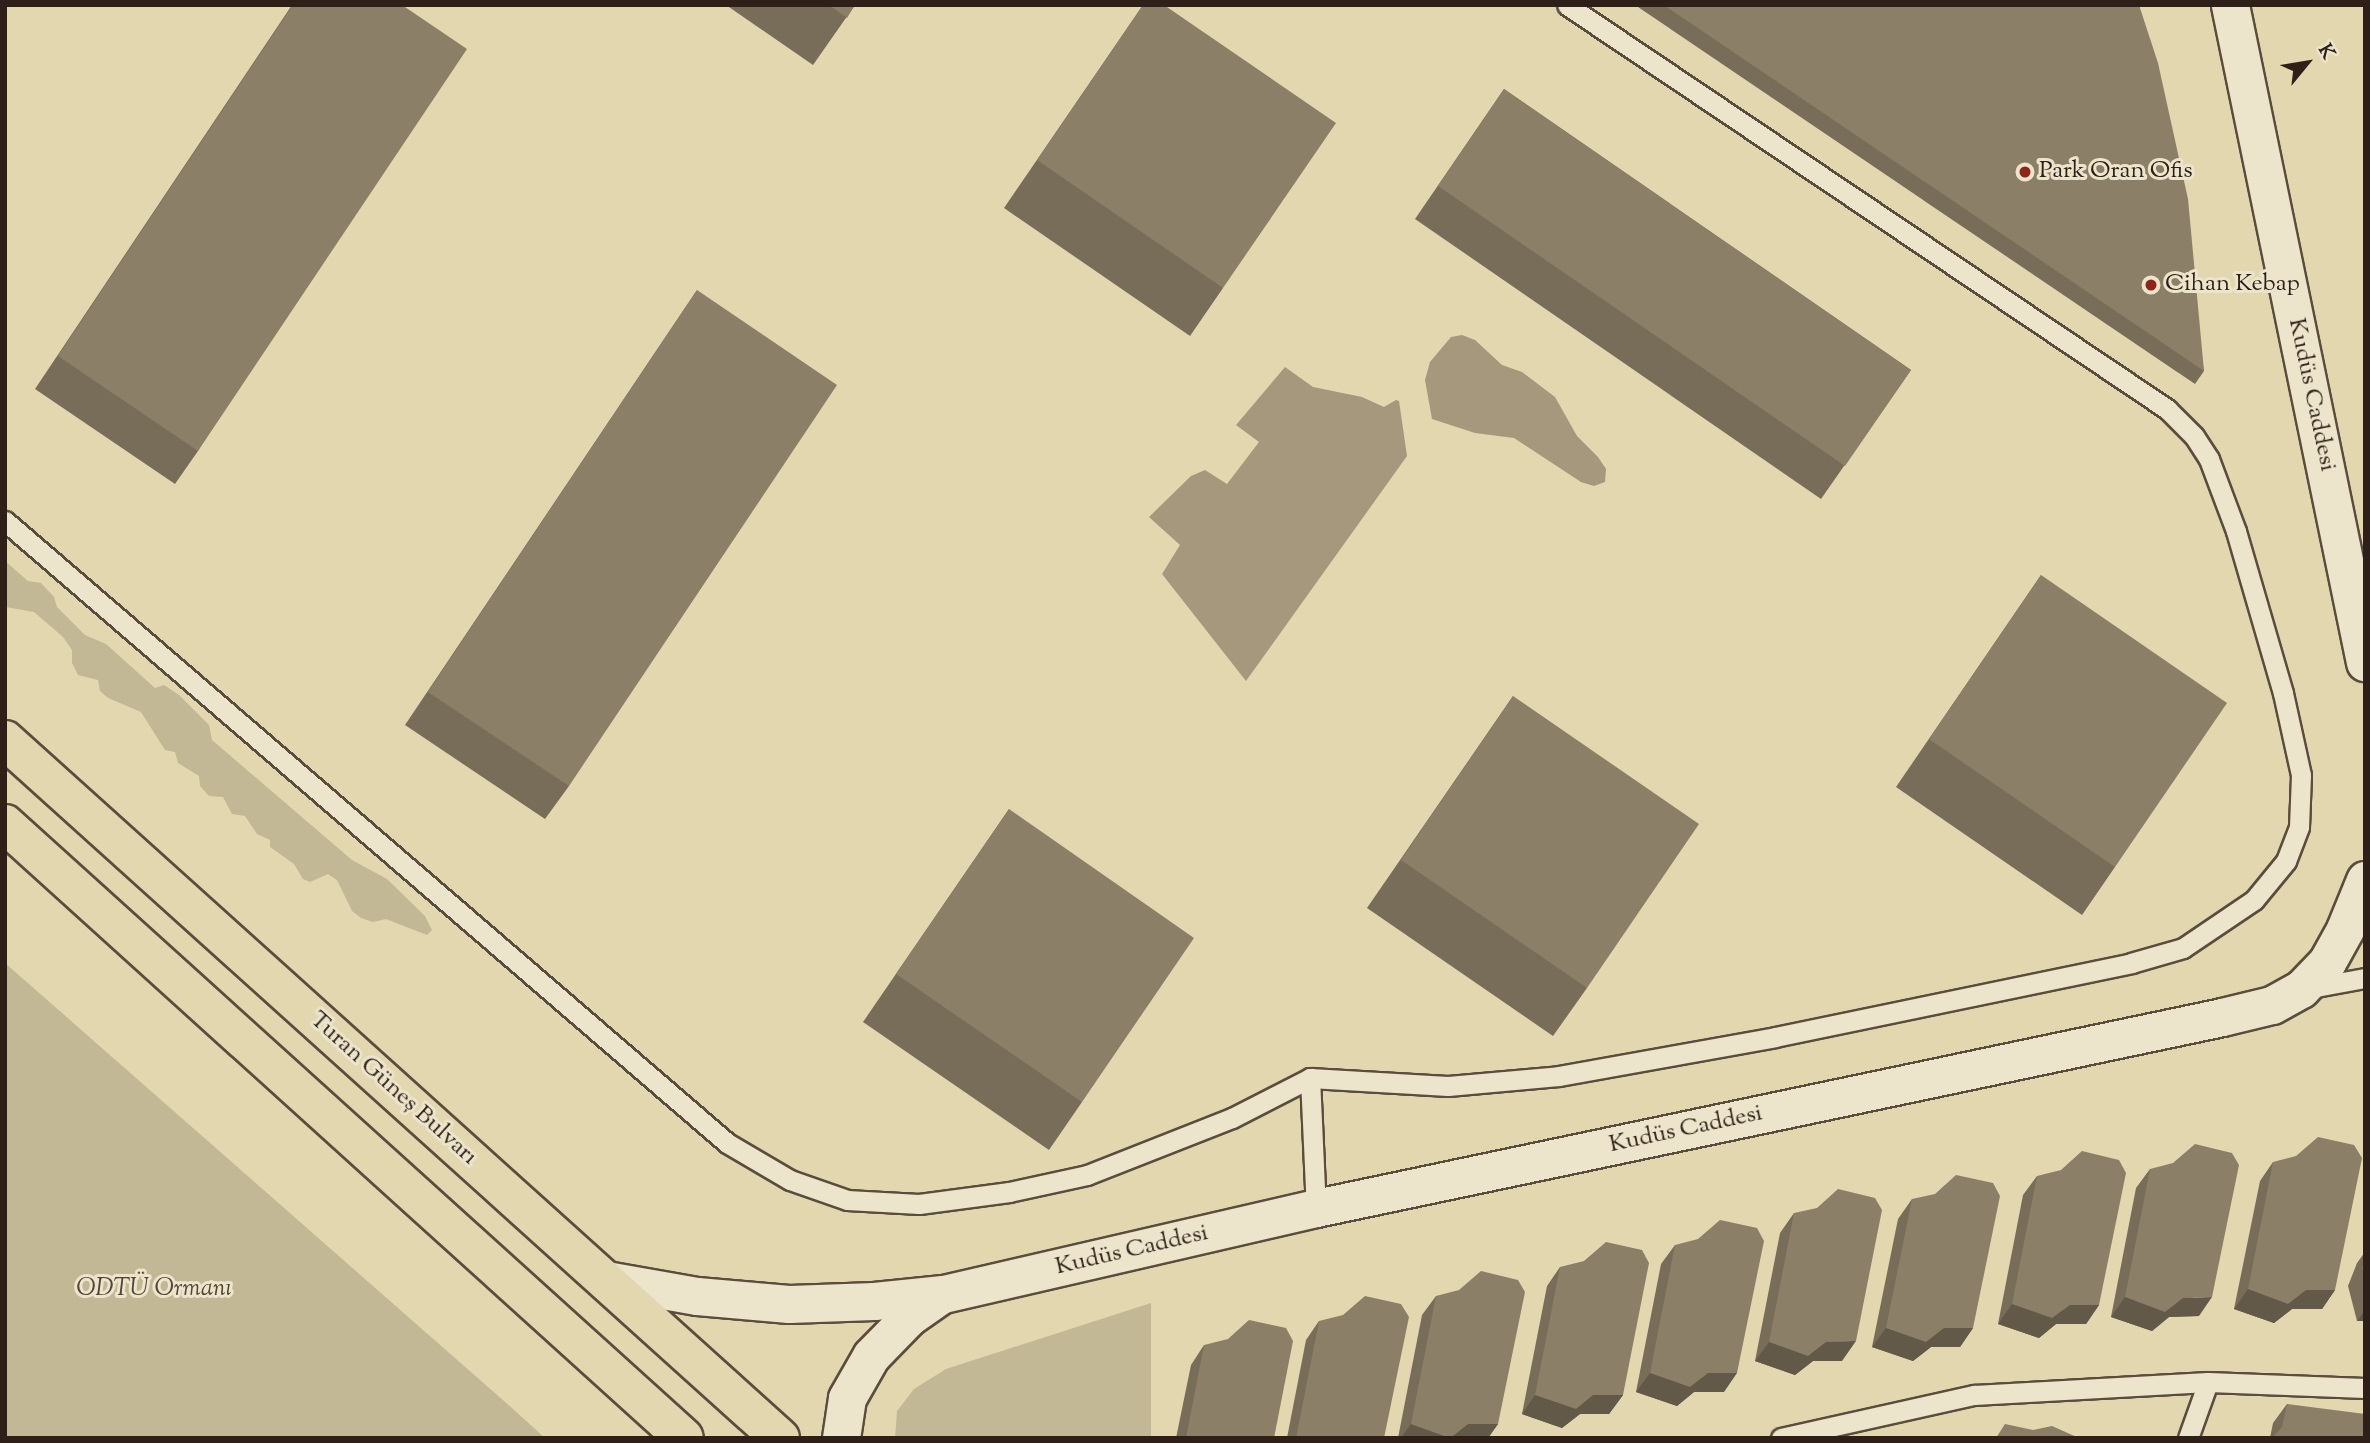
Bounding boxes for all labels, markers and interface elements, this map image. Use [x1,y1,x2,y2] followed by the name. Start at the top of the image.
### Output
[2272,28,2342,98] north arrow
[2310,40,2341,65] text: K
[2039,158,2193,186] place label: Park Oran Ofis
[2017,164,2033,180] marker: Park Oran Ofis
[2165,271,2300,299] place label: Cihan Kebap
[2143,277,2159,293] marker: Cihan Kebap
[2281,316,2341,474] street label: Kudüs Caddesi
[303,1006,483,1172] street label: Turan Güneş Bulvarı
[1607,1100,1765,1160] street label: Kudüs Caddesi
[1053,1219,1211,1283] street label: Kudüs Caddesi
[76,1276,232,1304] park label: ODTÜ Ormanı

